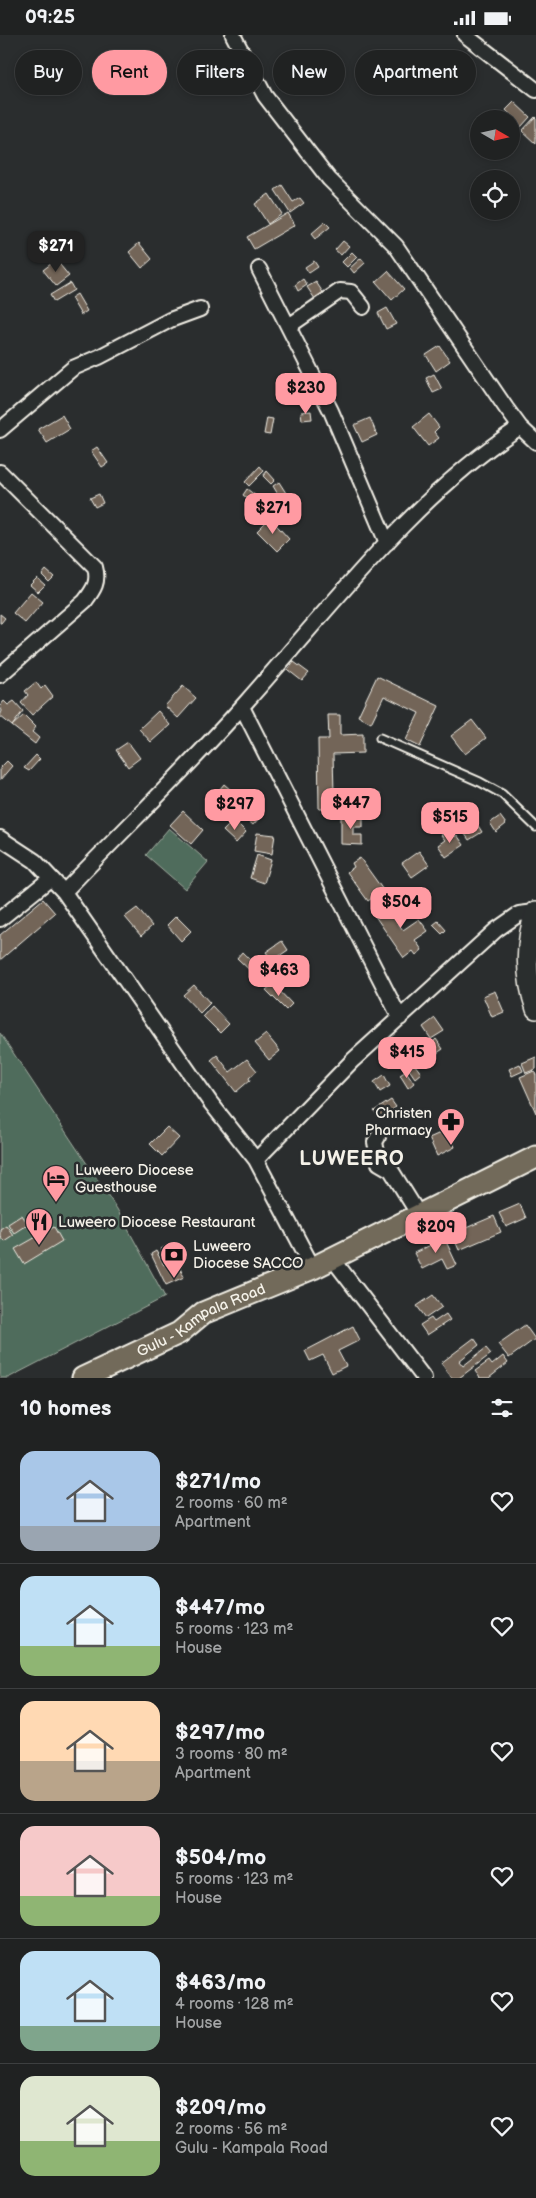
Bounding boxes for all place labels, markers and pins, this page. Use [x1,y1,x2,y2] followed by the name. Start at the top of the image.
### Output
[26,231,86,273] pin: $271
[276,373,336,415] pin: $230
[243,493,303,535] pin: $271
[321,787,381,830] pin: $447
[205,789,265,831] pin: $297
[420,801,480,844] pin: $515
[371,887,431,929] pin: $504
[249,955,309,997] pin: $463
[377,1037,437,1079] pin: $415
[365,1104,432,1140] place label: Christen Pharmacy
[436,1107,466,1146] pharmacy icon: Christen Pharmacy
[75,1161,194,1197] place label: Luweero Diocese Guesthouse
[41,1164,71,1203] hotel icon: Luweero Diocese Guesthouse
[24,1207,54,1246] restaurant icon: Luweero Diocese Restaurant
[406,1211,466,1254] pin: $209
[58,1213,256,1232] place label: Luweero Diocese Restaurant
[193,1237,304,1273] place label: Luweero Diocese SACCO
[159,1240,189,1279] bank icon: Luweero Diocese SACCO

